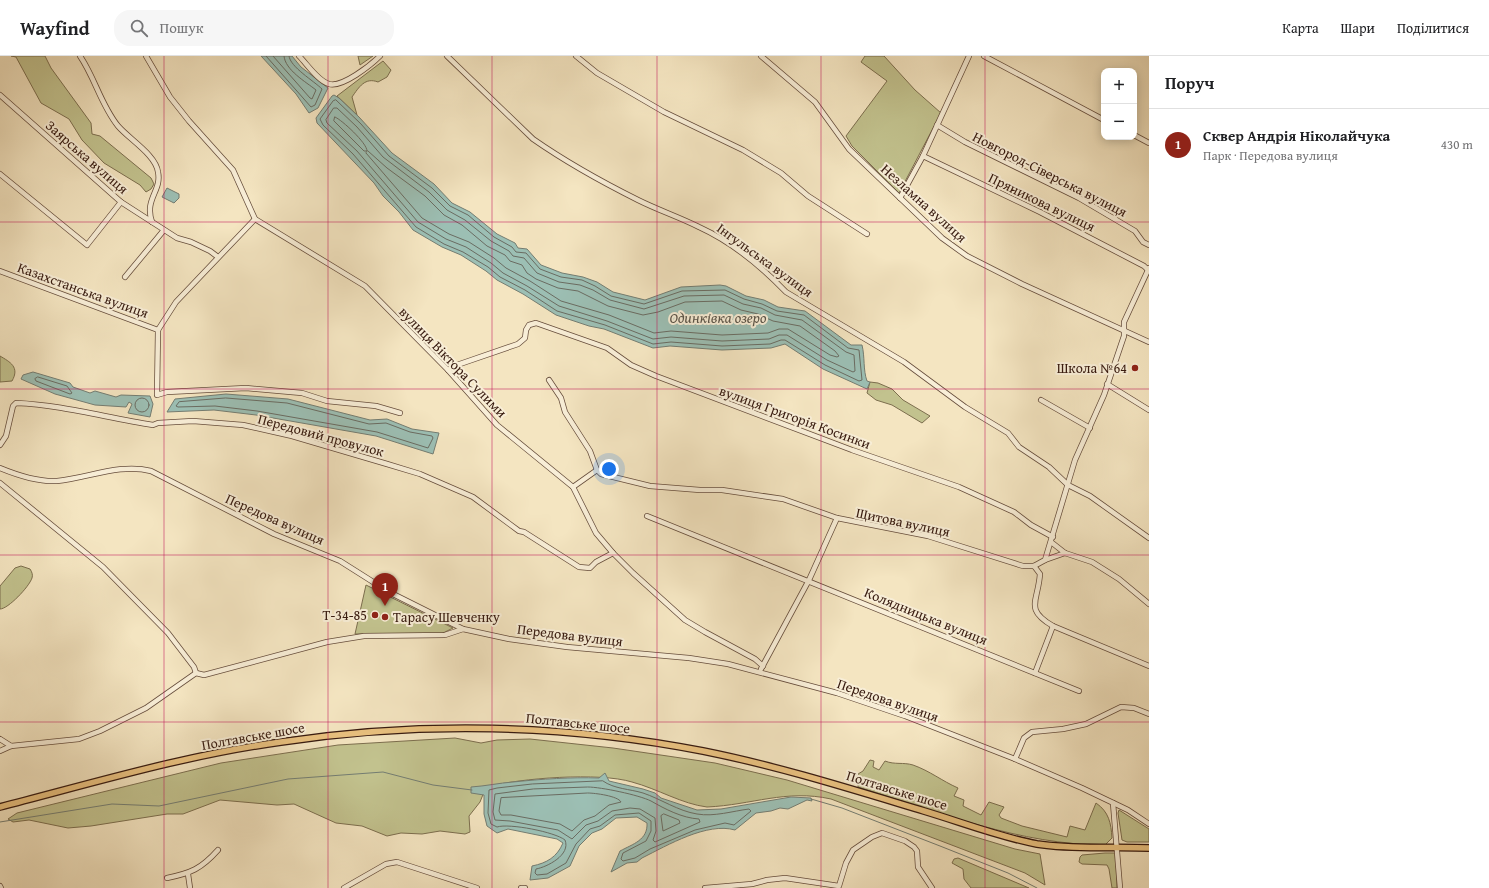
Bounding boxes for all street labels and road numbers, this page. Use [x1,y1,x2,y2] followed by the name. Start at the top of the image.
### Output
[41,116,133,198] street label: Заярська вулиця
[969,126,1131,222] street label: Новгород-Сіверська вулиця
[877,159,971,247] street label: Незламна вулиця
[985,168,1099,236] street label: Пряникова вулиця
[713,218,817,302] street label: Інгульська вулиця
[15,257,151,323] street label: Казахстанська вулиця
[395,302,511,422] street label: вулиця Віктора Сулими
[717,380,873,454] street label: вулиця Григорія Косинки
[256,409,387,462] street label: Передовий провулок
[222,488,328,550] street label: Передова вулиця
[854,502,952,542] street label: Щитова вулиця
[861,582,991,650] street label: Колядницька вулиця
[516,619,624,651] street label: Передова вулиця
[835,673,941,727] street label: Передова вулиця
[525,708,631,738] street label: Полтавське шосе
[200,717,307,755] street label: Полтавське шосе
[844,765,950,815] street label: Полтавське шосе

